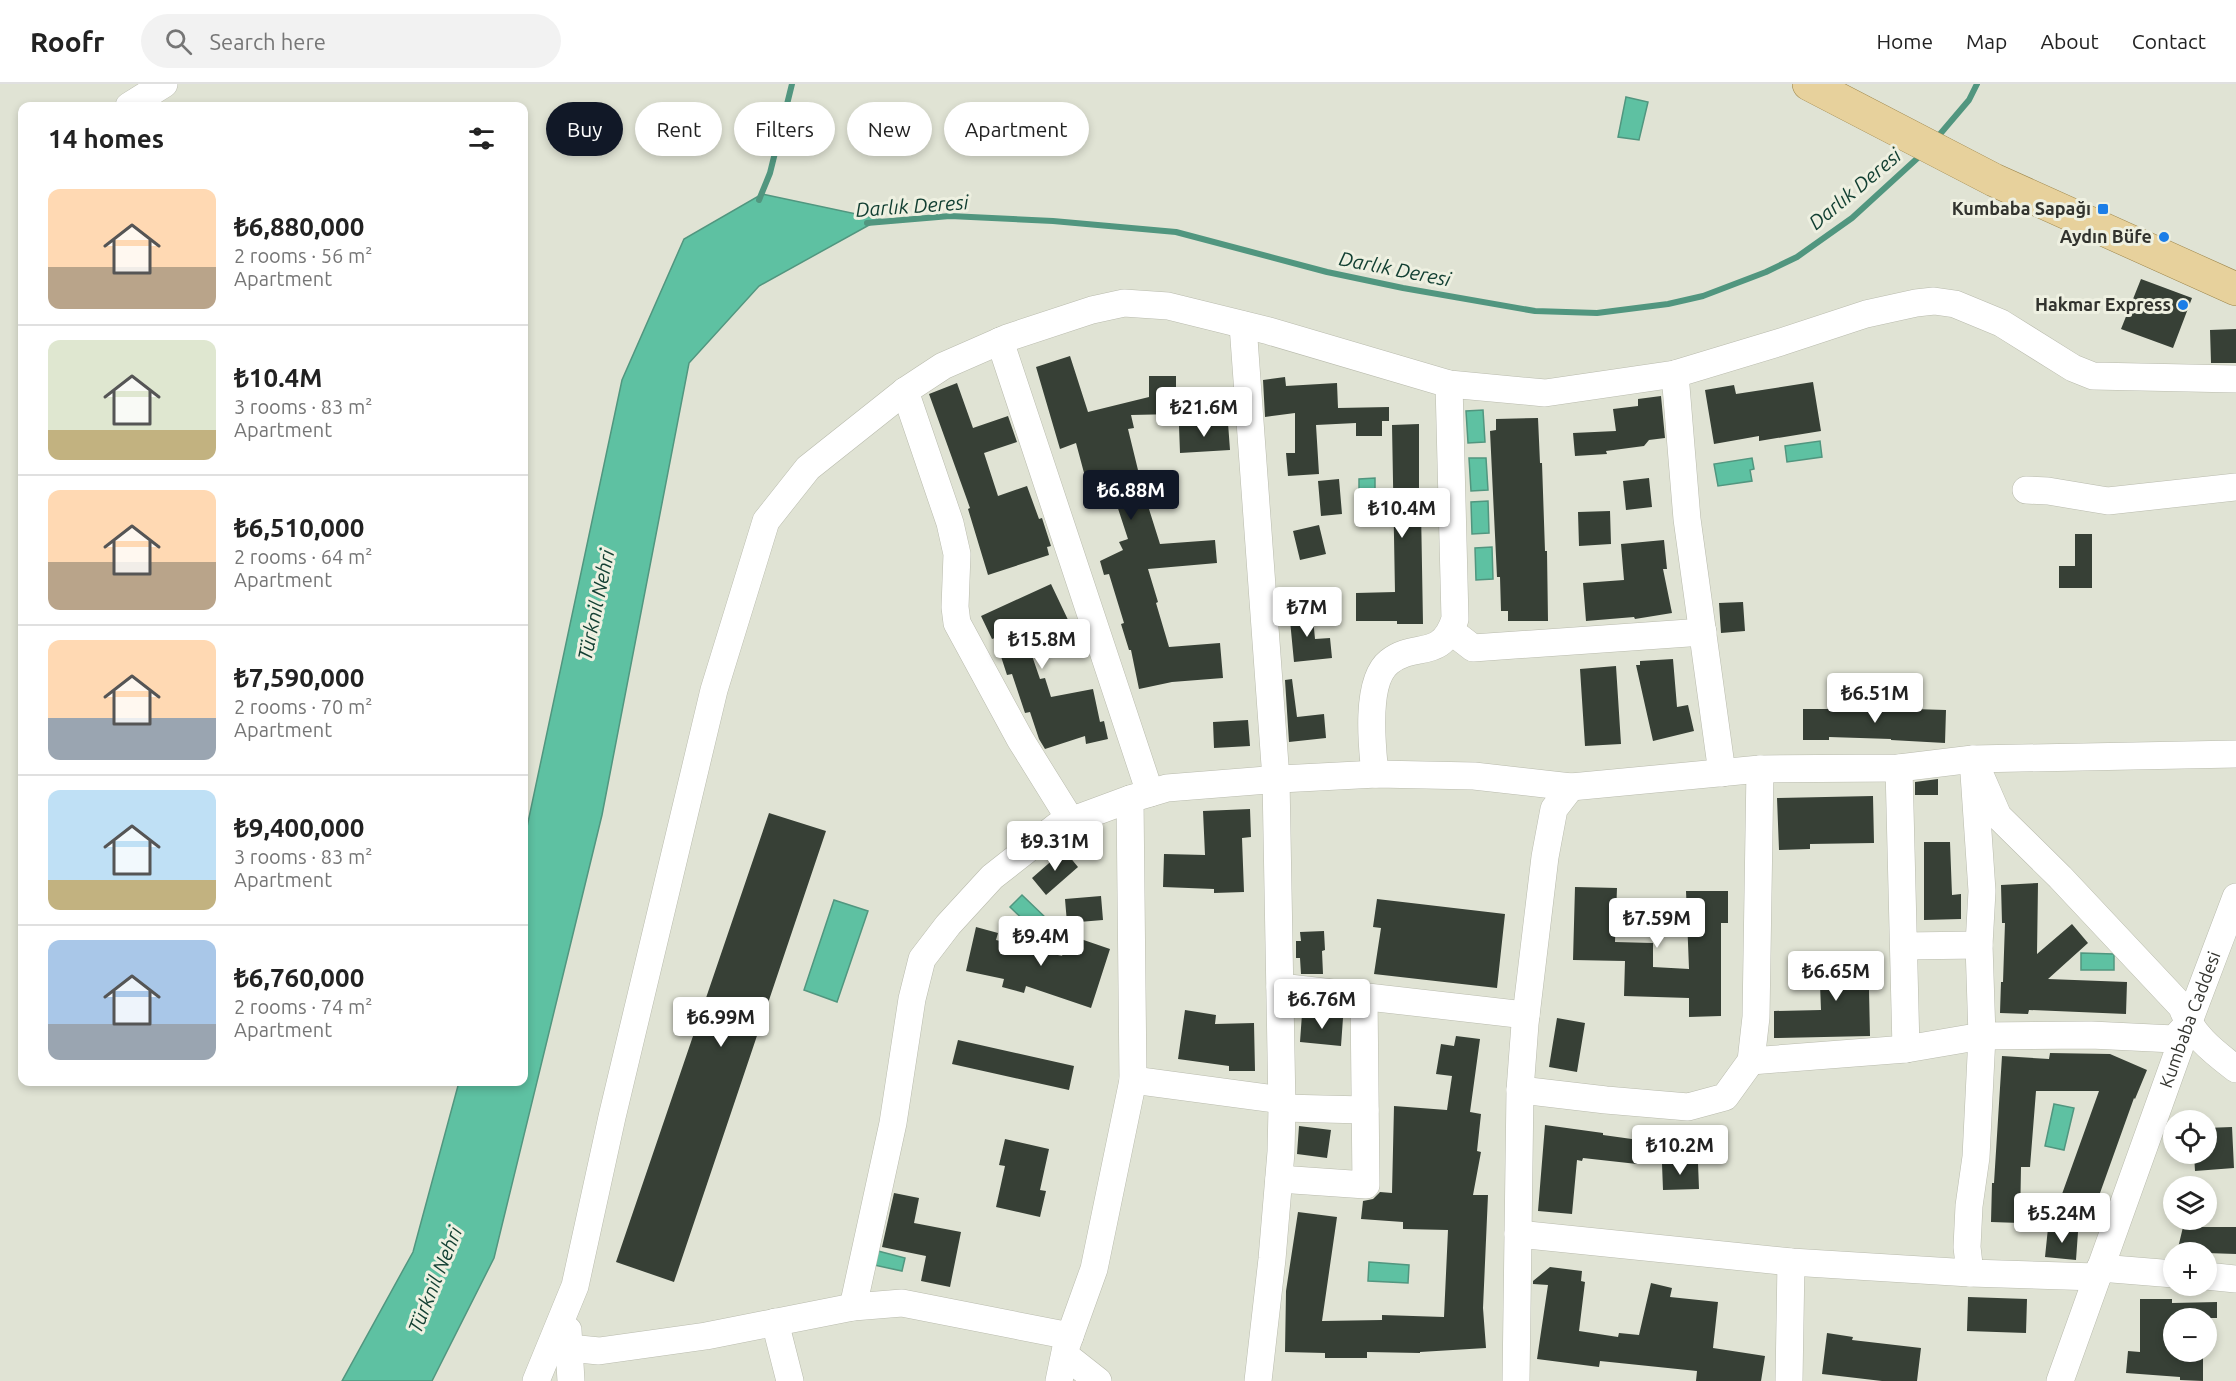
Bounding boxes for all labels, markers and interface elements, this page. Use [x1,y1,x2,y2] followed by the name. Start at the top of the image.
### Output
[141,14,561,68] search box
[162,25,195,58] icon: search
[30,26,105,57] text: Roofr
[210,29,326,54] text: Search here
[1876,29,1933,53] text: Home
[1966,29,2007,53] text: Map
[2040,29,2099,53] text: About
[2132,29,2206,53] text: Contact
[546,102,623,156] chip: Buy
[635,102,722,156] chip: Rent
[734,102,835,156] chip: Filters
[847,102,932,156] chip: New
[944,102,1089,156] chip: Apartment
[465,122,498,155] icon: filters
[48,124,164,153] text: 14 homes
[1804,143,1906,234] water label: Darlık Deresi
[855,190,970,221] water label: Darlık Deresi
[1952,198,2091,218] place label: Kumbaba Sapağı
[2096,202,2110,216] marker: Kumbaba Sapağı
[234,212,364,241] text: ₺6,880,000
[96,213,168,285] icon: home
[2060,226,2152,246] place label: Aydın Büfe
[2157,230,2171,244] marker: Aydın Büfe
[234,244,372,267] text: 2 rooms · 56 m²
[1337,246,1454,291] water label: Darlık Deresi
[234,267,332,290] text: Apartment
[2035,294,2171,314] place label: Hakmar Express
[2176,298,2190,312] marker: Hakmar Express
[234,363,322,392] text: ₺10.4M
[96,364,168,436] icon: home
[1155,387,1253,438] pin: ₺21.6M
[234,395,372,418] text: 3 rooms · 83 m²
[1170,395,1238,418] text: ₺21.6M
[234,418,332,441] text: Apartment
[1082,470,1180,521] pin: ₺6.88M
[1097,478,1165,501] text: ₺6.88M
[1353,488,1451,539] pin: ₺10.4M
[1368,496,1436,519] text: ₺10.4M
[234,513,364,542] text: ₺6,510,000
[96,514,168,586] icon: home
[234,545,372,568] text: 2 rooms · 64 m²
[573,546,619,662] water label: Türknil Nehri
[234,568,332,591] text: Apartment
[1278,587,1336,638] pin: ₺7M
[1287,595,1327,618] text: ₺7M
[993,619,1091,670] pin: ₺15.8M
[1008,627,1076,650] text: ₺15.8M
[234,663,364,692] text: ₺7,590,000
[96,664,168,736] icon: home
[1826,673,1924,724] pin: ₺6.51M
[1841,681,1909,704] text: ₺6.51M
[234,695,372,718] text: 2 rooms · 70 m²
[234,718,332,741] text: Apartment
[234,813,364,842] text: ₺9,400,000
[96,814,168,886] icon: home
[1006,821,1104,872] pin: ₺9.31M
[1021,829,1089,852] text: ₺9.31M
[234,845,372,868] text: 3 rooms · 83 m²
[234,868,332,891] text: Apartment
[1608,898,1706,949] pin: ₺7.59M
[1623,906,1691,929] text: ₺7.59M
[999,916,1083,967] pin: ₺9.4M
[1013,924,1069,947] text: ₺9.4M
[2155,948,2224,1090] street label: Kumbaba Caddesi
[1787,951,1885,1002] pin: ₺6.65M
[1802,959,1870,982] text: ₺6.65M
[234,963,364,992] text: ₺6,760,000
[96,964,168,1036] icon: home
[1273,979,1371,1030] pin: ₺6.76M
[1288,987,1356,1010] text: ₺6.76M
[234,995,372,1018] text: 2 rooms · 74 m²
[672,997,770,1048] pin: ₺6.99M
[687,1005,755,1028] text: ₺6.99M
[234,1018,332,1041] text: Apartment
[2163,1110,2217,1362] map controls
[2163,1110,2217,1164] button: locate
[1631,1125,1729,1176] pin: ₺10.2M
[1646,1133,1714,1156] text: ₺10.2M
[2163,1176,2217,1230] button: layers
[2013,1193,2111,1244] pin: ₺5.24M
[2028,1201,2096,1224] text: ₺5.24M
[403,1222,467,1336] water label: Türknil Nehri
[2163,1242,2217,1296] button: +
[2163,1308,2217,1362] button: −

